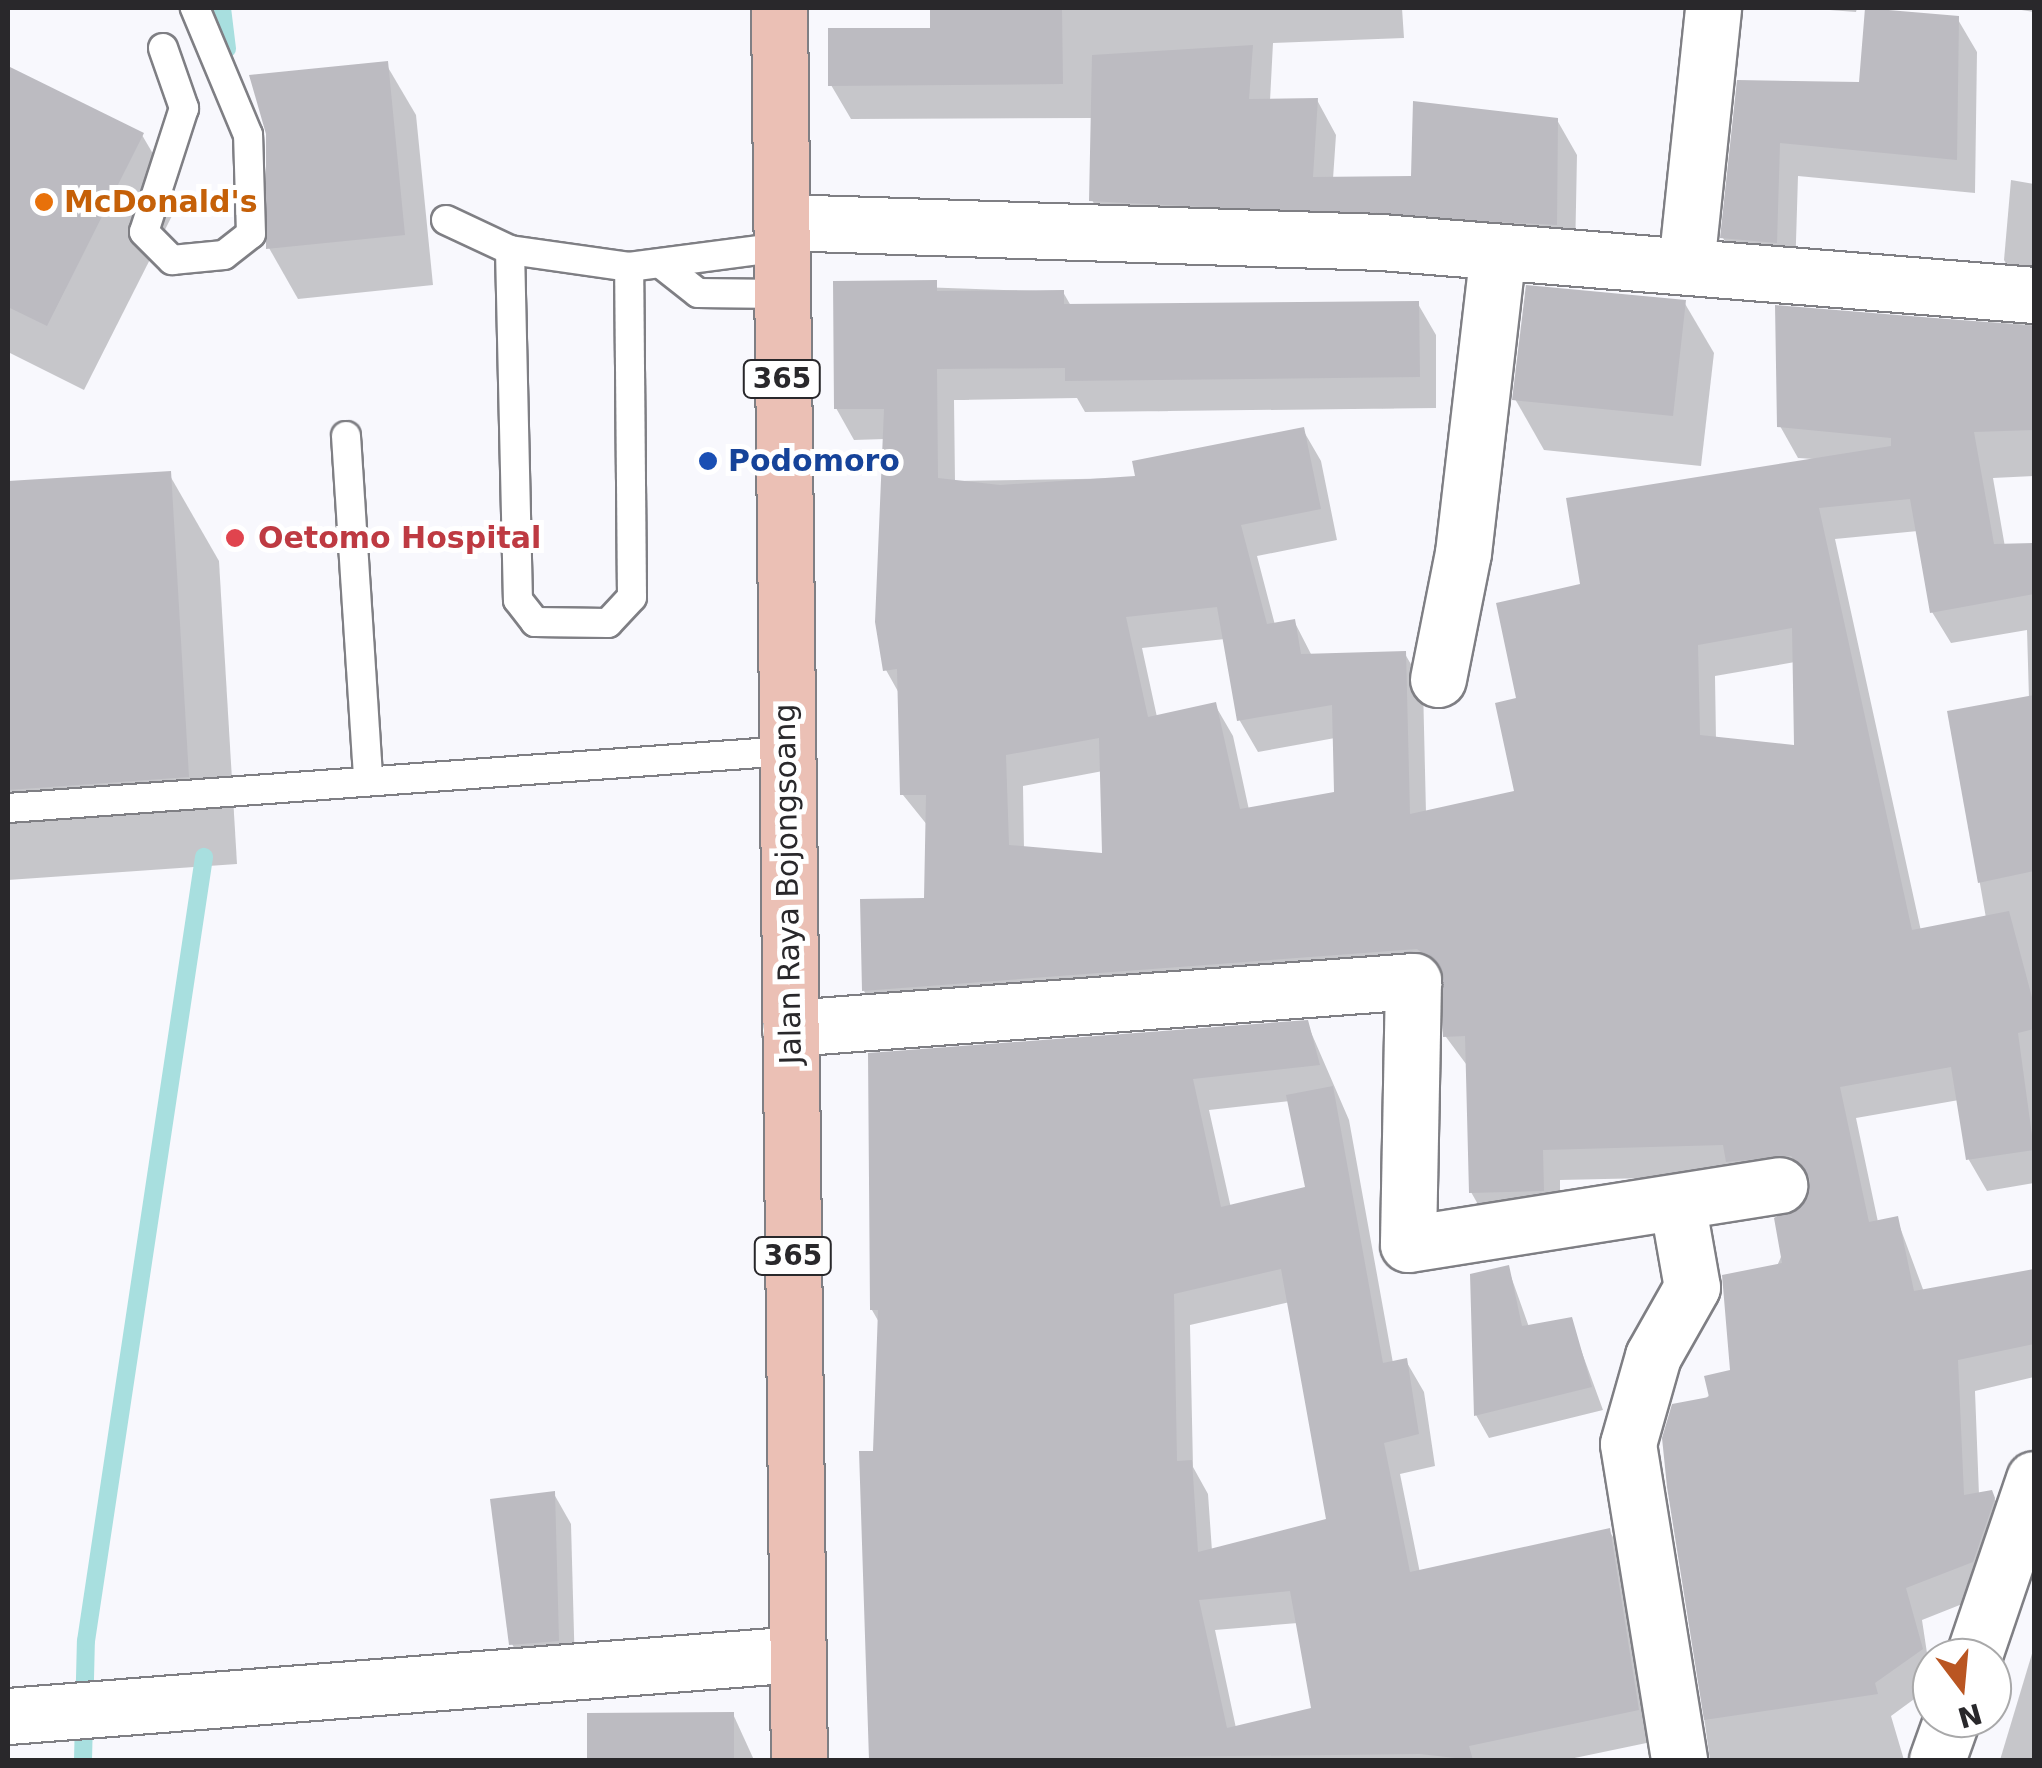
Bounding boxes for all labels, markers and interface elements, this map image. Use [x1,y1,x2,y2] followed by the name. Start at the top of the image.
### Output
[64,184,258,220] place label: McDonald's
[33,191,55,213] marker: McDonald's
[742,356,822,402] road number: 365
[728,443,900,479] place label: Podomoro
[697,450,719,472] marker: Podomoro
[258,520,541,556] place label: Oetomo Hospital
[222,525,248,551] marker: Oetomo Hospital
[767,703,809,1065] street label: Jalan Raya Bojongsoang
[753,1233,833,1279] road number: 365
[1912,1638,2012,1738] north arrow
[1954,1696,1986,1734] text: N

